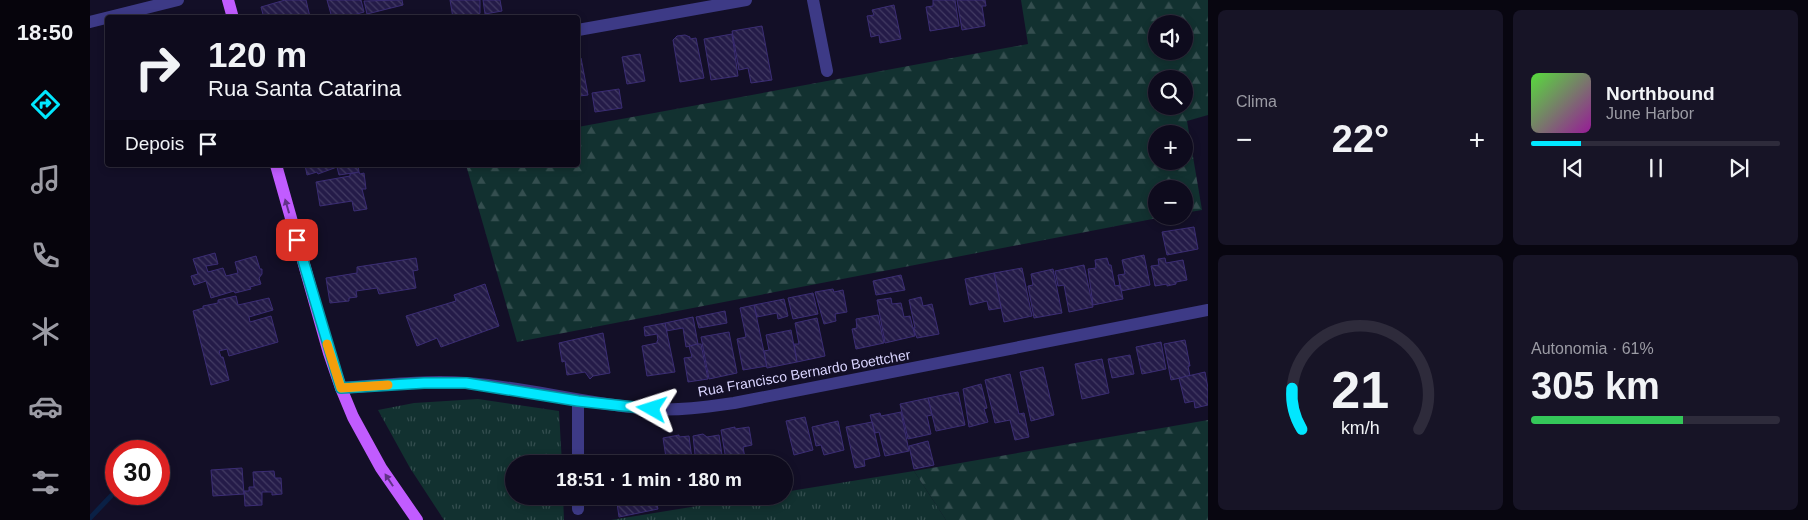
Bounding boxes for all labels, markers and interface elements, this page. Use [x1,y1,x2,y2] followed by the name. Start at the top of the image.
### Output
[1148,15,1193,225] map controls
[1148,15,1193,60] button: sound
[17,20,73,45] text: 18:50
[125,35,190,100] icon: right
[208,35,307,74] text: 120 m
[1148,70,1193,115] button: search
[208,76,401,101] text: Rua Santa Catarina
[1606,83,1715,104] text: Northbound
[28,87,63,122] icon: directions
[1236,93,1277,110] text: Clima
[1606,105,1694,122] text: June Harbor
[1332,118,1389,160] text: 22°
[1236,124,1252,155] text: −
[1469,124,1485,155] text: +
[1148,125,1193,170] button: +
[194,130,222,158] icon: arrive
[125,133,184,154] text: Depois
[1559,154,1587,182] icon: previous
[1642,154,1670,182] icon: pause
[1725,154,1753,182] icon: next
[28,162,63,197] icon: music
[1148,180,1193,225] button: −
[283,198,291,213] one-way arrow
[276,219,318,261] pin
[283,226,311,254] icon: arrive
[28,238,63,273] icon: phone
[28,314,63,349] icon: climate
[1531,340,1654,357] text: Autonomia · 61%
[696,346,912,400] street label: Rua Francisco Bernardo Boettcher
[1332,361,1389,419] text: 21
[1531,365,1660,407] text: 305 km
[625,382,677,434] position arrow
[28,389,63,424] icon: car
[1341,418,1380,438] text: km/h
[105,440,170,505] speed limit sign: 30
[28,465,63,500] icon: filters
[556,469,742,490] text: 18:51 · 1 min · 180 m
[384,473,394,487] one-way arrow

